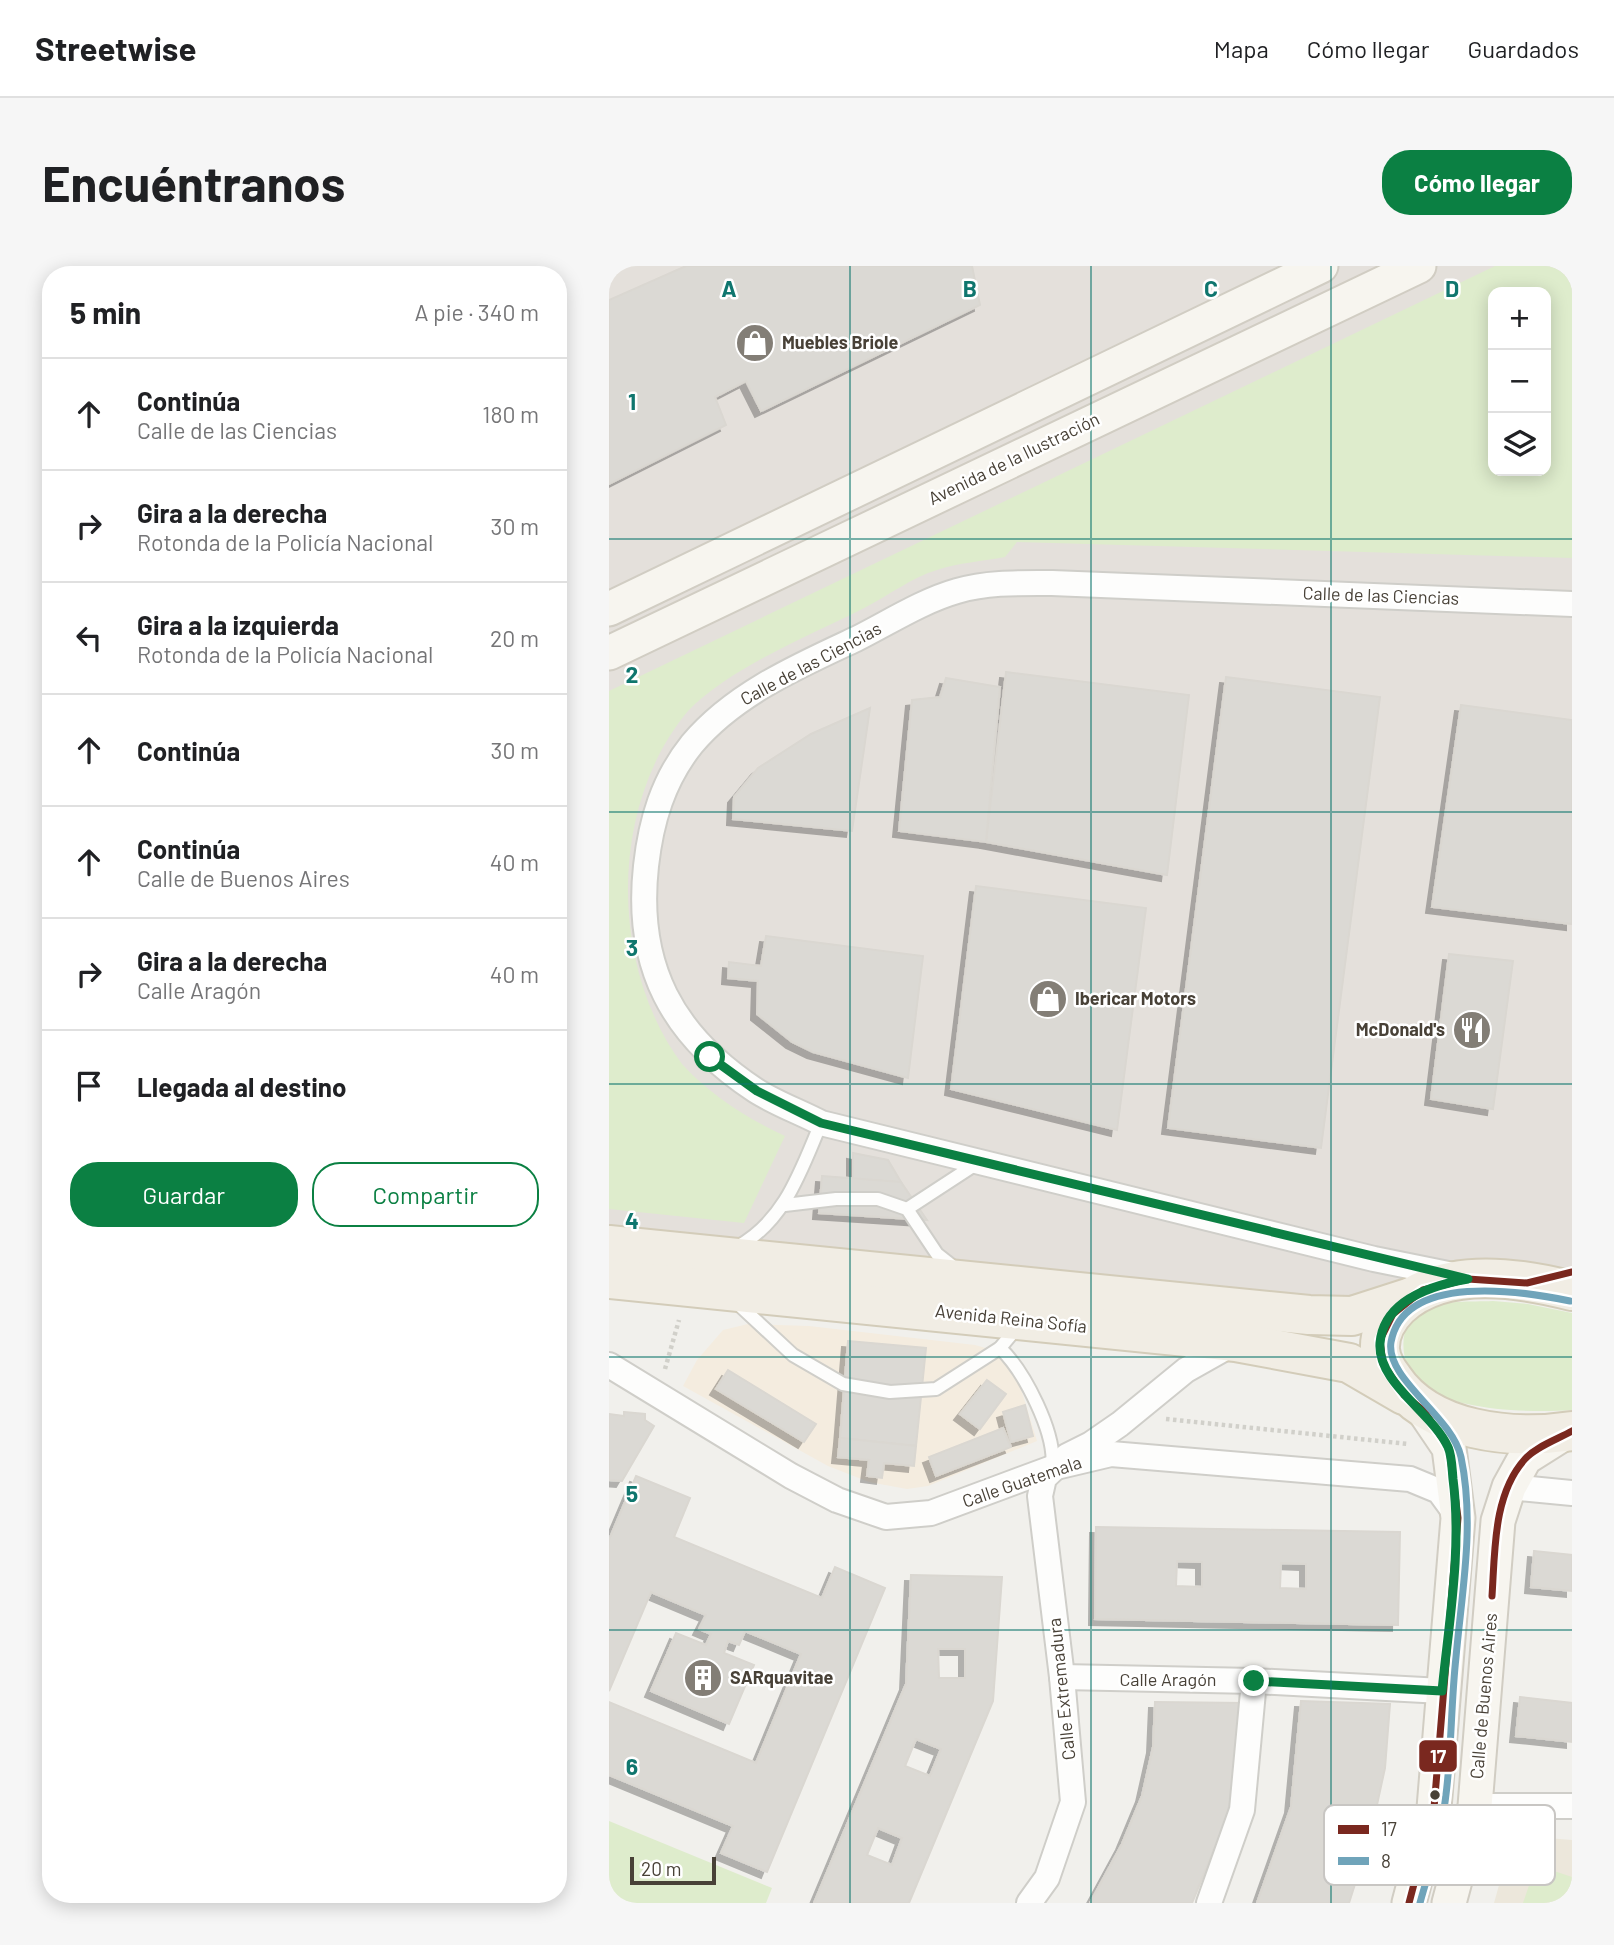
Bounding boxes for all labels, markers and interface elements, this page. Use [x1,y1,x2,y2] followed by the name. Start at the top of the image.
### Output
[35,28,196,68] text: Streetwise
[1214,34,1269,63] text: Mapa
[1307,34,1429,63] text: Cómo llegar
[1467,34,1579,63] text: Guardados
[1382,150,1572,215] button: Cómo llegar
[42,153,345,212] text: Encuéntranos
[721,274,737,302] text: A
[963,274,977,302] text: B
[1204,274,1218,302] text: C
[1445,274,1459,302] text: D
[1488,287,1551,476] map controls
[1488,287,1551,350] button: +
[70,294,141,330] text: 5 min
[414,298,539,326] text: A pie · 340 m
[734,322,776,364] shop icon: Muebles Briole
[782,331,898,353] place label: Muebles Briole
[1488,350,1551,413] button: −
[137,385,240,416] text: Continúa
[628,387,636,415] text: 1
[70,395,108,433] icon: ahead
[482,400,539,428] text: 180 m
[924,407,1103,509] street label: Avenida de la Ilustración
[1488,413,1551,476] button: layers
[137,416,337,444] text: Calle de las Ciencias
[137,497,327,528] text: Gira a la derecha
[70,507,108,545] icon: right
[491,512,539,540] text: 30 m
[137,528,433,556] text: Rotonda de la Policía Nacional
[1302,581,1460,609] street label: Calle de las Ciencias
[137,609,339,640] text: Gira a la izquierda
[736,617,885,710] street label: Calle de las Ciencias
[70,619,108,657] icon: left
[490,624,539,652] text: 20 m
[137,640,433,668] text: Rotonda de la Policía Nacional
[626,660,638,688] text: 2
[70,731,108,769] icon: ahead
[137,735,240,766] text: Continúa
[491,736,539,764] text: 30 m
[137,833,240,864] text: Continúa
[70,843,108,881] icon: ahead
[490,848,539,876] text: 40 m
[137,864,350,892] text: Calle de Buenos Aires
[626,933,638,961] text: 3
[137,945,327,976] text: Gira a la derecha
[70,955,108,993] icon: right
[490,960,539,988] text: 40 m
[137,976,261,1004] text: Calle Aragón
[1027,978,1069,1020] shop icon: Ibericar Motors
[1075,987,1196,1009] place label: Ibericar Motors
[1451,1009,1493,1051] restaurant icon: McDonald's
[1356,1018,1445,1040] place label: McDonald's
[694,1041,725,1072] route start
[70,1067,108,1105] icon: arrive
[137,1071,346,1102] text: Llegada al destino
[70,1162,298,1227] button: Guardar
[312,1162,539,1227] button: Compartir
[625,1206,639,1234] text: 4
[934,1299,1088,1337] street label: Avenida Reina Sofía
[959,1450,1084,1512] street label: Calle Guatemala
[626,1479,638,1507] text: 5
[1465,1612,1501,1780] street label: Calle de Buenos Aires
[1043,1617,1079,1761] street label: Calle Extremadura
[682,1657,724,1699] building icon: SARquavitae
[1238,1665,1269,1696] route end
[730,1666,833,1688] place label: SARquavitae
[1119,1668,1217,1690] street label: Calle Aragón
[1418,1739,1458,1773] line badge: 17
[1430,1744,1447,1767] text: 17
[626,1752,638,1780] text: 6
[1428,1788,1442,1802] unlabelled marker
[1324,1805,1555,1885] legend
[1381,1817,1397,1840] text: 17
[1381,1849,1391,1872] text: 8
[630,1854,716,1886] scale bar
[641,1857,681,1880] text: 20 m

